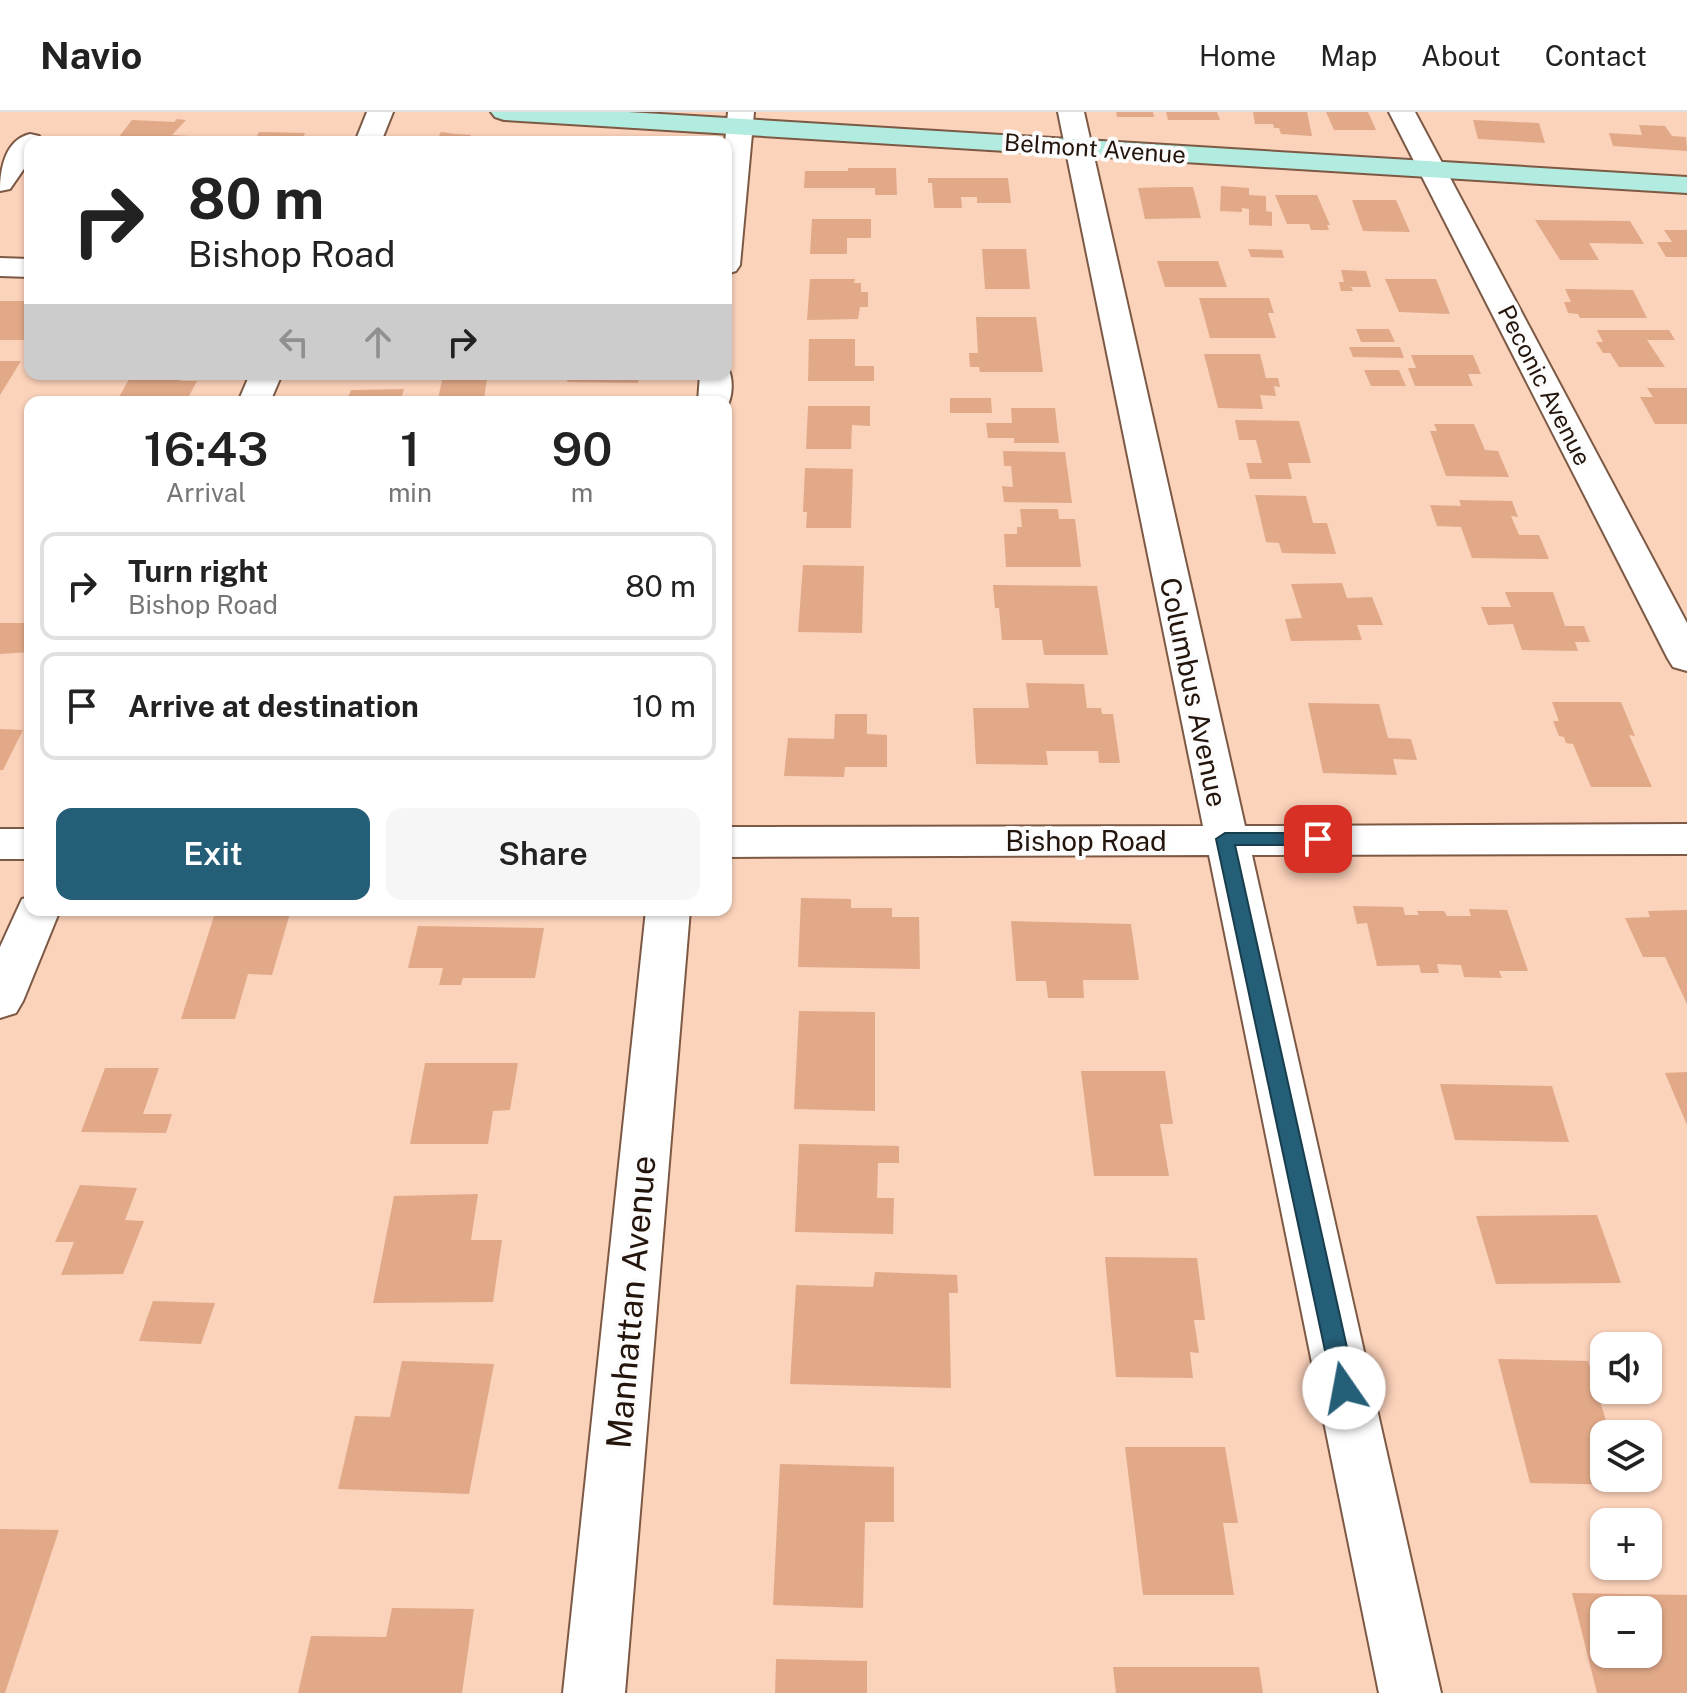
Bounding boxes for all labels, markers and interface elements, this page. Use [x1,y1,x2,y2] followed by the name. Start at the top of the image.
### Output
[40,33,142,78] text: Navio
[1199,39,1276,72] text: Home
[1320,39,1377,72] text: Map
[1421,39,1501,72] text: About
[1545,39,1647,72] text: Contact
[1003,128,1187,168] street label: Belmont Avenue
[188,166,324,232] text: 80 m
[56,168,160,272] icon: right
[188,233,396,275] text: Bishop Road
[1493,300,1597,470] street label: Peconic Avenue
[272,320,316,364] icon: left
[356,320,400,364] icon: ahead
[440,320,484,364] icon: right
[144,420,268,477] text: 16:43
[400,420,420,477] text: 1
[552,420,612,477] text: 90
[166,477,246,508] text: Arrival
[388,477,432,508] text: min
[571,477,593,508] text: m
[128,553,268,589] text: Turn right
[60,564,104,608] icon: right
[625,568,696,604] text: 80 m
[1154,574,1234,810] street label: Columbus Avenue
[128,589,278,620] text: Bishop Road
[60,684,104,728] icon: arrive
[128,688,419,724] text: Arrive at destination
[632,688,696,724] text: 10 m
[1284,805,1352,873] pin
[56,808,370,900] button: Exit
[386,808,700,900] button: Share
[1296,817,1340,861] icon: arrive
[1005,824,1167,857] street label: Bishop Road
[598,1154,664,1450] street label: Manhattan Avenue
[1590,1332,1662,1668] map controls
[1590,1332,1662,1404] button: sound
[1302,1346,1386,1430] position arrow
[1590,1420,1662,1492] button: layers
[1590,1508,1662,1580] button: +
[1590,1596,1662,1668] button: −

